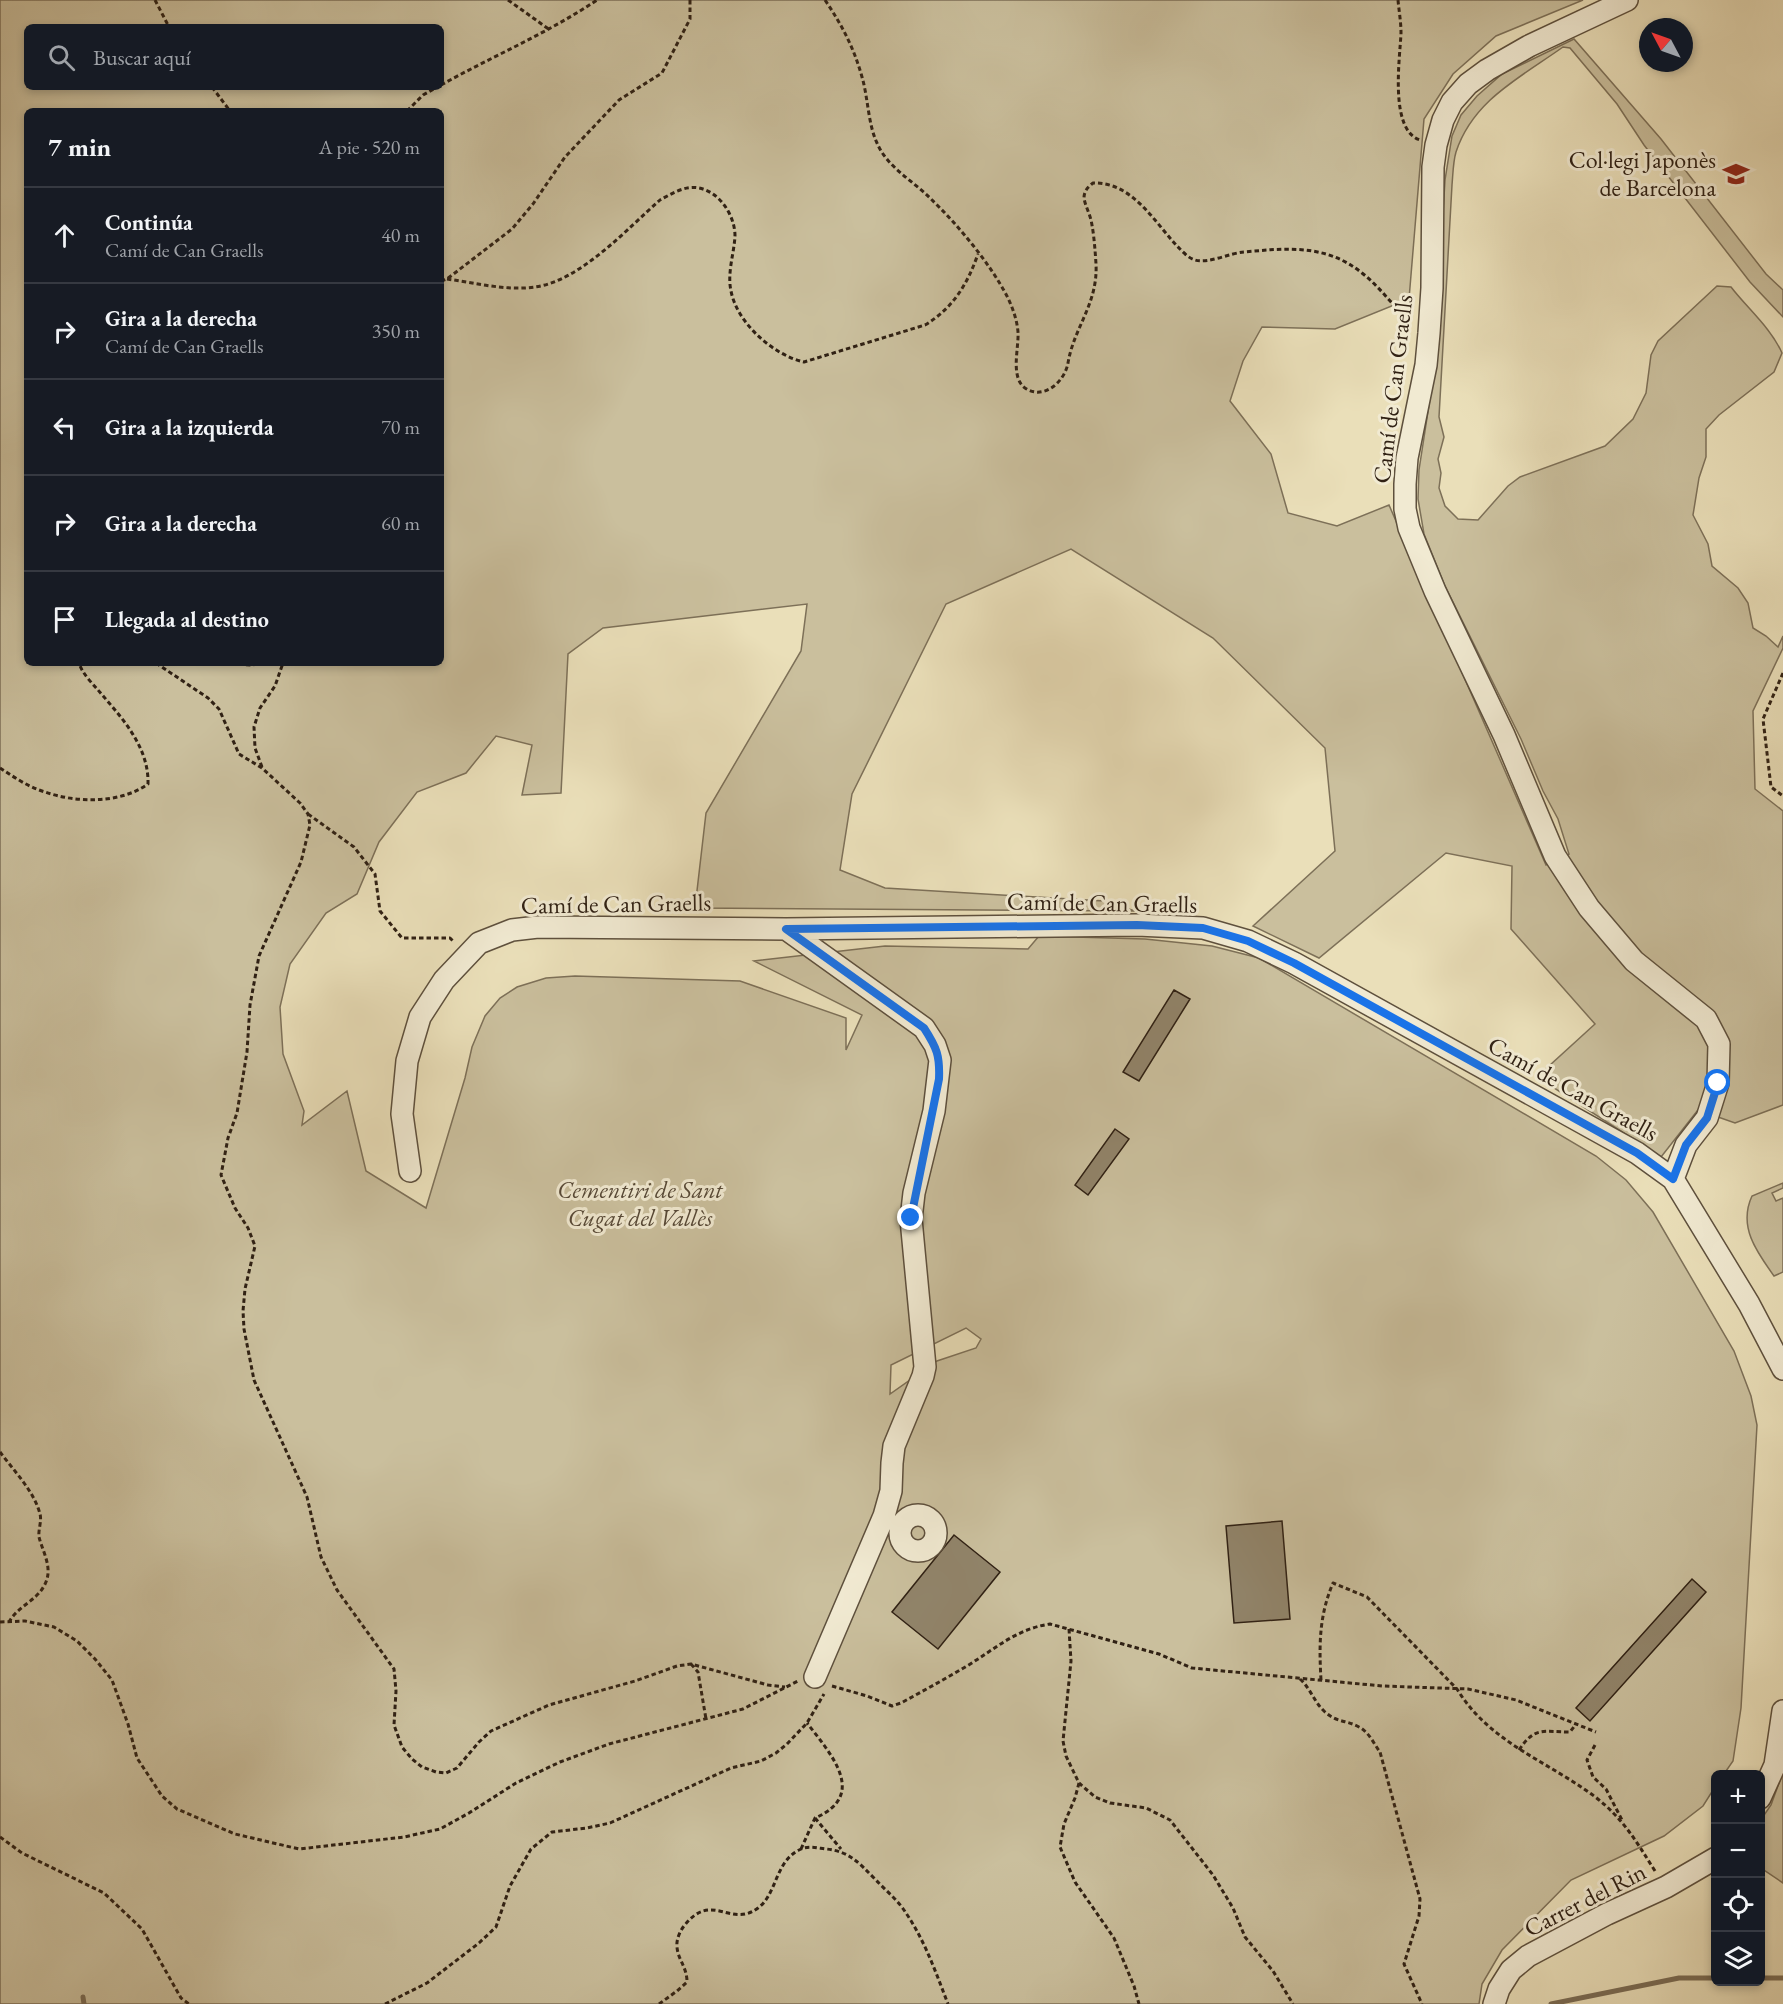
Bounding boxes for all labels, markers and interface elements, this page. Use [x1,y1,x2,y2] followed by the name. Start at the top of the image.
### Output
[1639,18,1693,72] north arrow
[24,24,444,90] search box
[45,41,78,74] icon: search
[93,43,191,72] text: Buscar aquí
[48,130,111,164] text: 7 min
[319,134,420,160] text: A pie · 520 m
[1569,144,1716,203] place label: Col·legi Japonès de Barcelona
[1721,159,1751,189] school or university icon: Col·legi Japonès de Barcelona
[105,208,193,237] text: Continúa
[48,219,81,252] icon: ahead
[381,222,420,248] text: 40 m
[105,237,263,263] text: Camí de Can Graells
[1366,293,1419,485] street label: Camí de Can Graells
[105,304,257,333] text: Gira a la derecha
[48,315,81,348] icon: right
[372,318,420,344] text: 350 m
[105,333,263,359] text: Camí de Can Graells
[48,411,81,444] icon: left
[105,413,274,442] text: Gira a la izquierda
[381,414,420,440] text: 70 m
[48,507,81,540] icon: right
[105,509,257,538] text: Gira a la derecha
[381,510,420,536] text: 60 m
[48,603,81,636] icon: arrive
[105,605,269,634] text: Llegada al destino
[1007,885,1197,920] street label: Camí de Can Graells
[521,886,711,921] street label: Camí de Can Graells
[1483,1029,1664,1148] street label: Camí de Can Graells
[1704,1069,1730,1095] route start
[557,1174,724,1233] park label: Cementiri de Sant Cugat del Vallès
[897,1204,923,1230] route end
[1711,1770,1765,1986] map controls
[1711,1770,1765,1824] button: +
[1711,1824,1765,1878] button: −
[1519,1856,1651,1943] street label: Carrer del Rin
[1711,1878,1765,1932] button: locate
[1711,1932,1765,1986] button: layers

